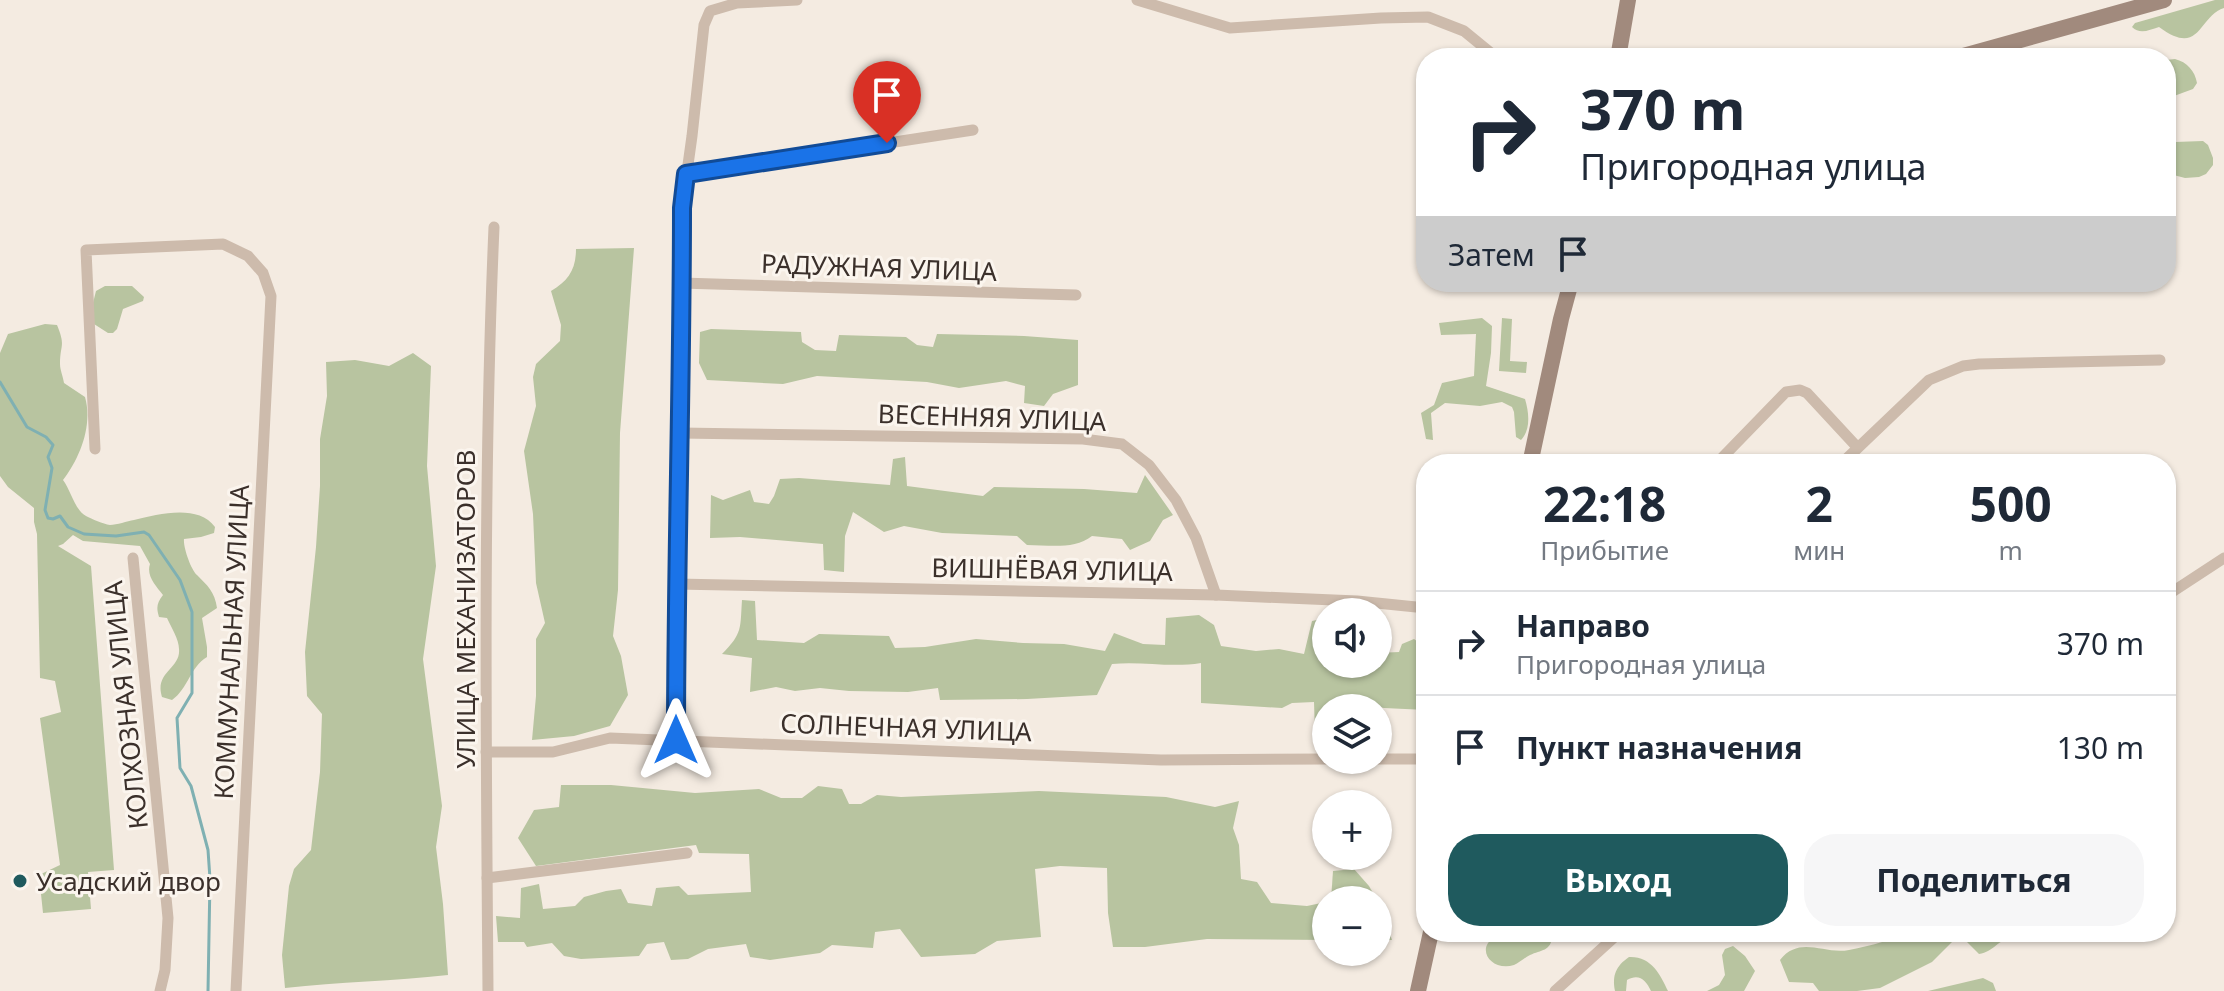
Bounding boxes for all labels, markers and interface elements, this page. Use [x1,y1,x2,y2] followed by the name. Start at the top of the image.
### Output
[853,61,921,143] pin
[1580,70,1745,146] text: 370 m
[865,73,909,117] icon: arrive
[1448,80,1552,184] icon: right
[1580,142,1927,191] text: Пригородная улица
[1551,232,1595,276] icon: arrive
[1448,234,1535,275] text: Затем
[760,245,998,289] street label: РАДУЖНАЯ УЛИЦА
[877,395,1107,439] street label: ВЕСЕННЯЯ УЛИЦА
[447,450,483,768] street label: УЛИЦА МЕХАНИЗАТОРОВ
[1543,471,1666,536] text: 22:18
[1805,471,1833,536] text: 2
[1969,471,2052,536] text: 500
[205,483,257,800] street label: КОММУНАЛЬНАЯ УЛИЦА
[1540,532,1669,568] text: Прибытие
[1793,532,1845,568] text: мин
[1998,532,2023,568] text: m
[931,549,1173,589] street label: ВИШНЁВАЯ УЛИЦА
[94,579,156,831] street label: КОЛХОЗНАЯ УЛИЦА
[1312,598,1392,966] map controls
[1312,598,1392,678] button: sound
[1516,605,1650,646] text: Направо
[1448,621,1492,665] icon: right
[2057,623,2144,664] text: 370 m
[1516,646,1766,682] text: Пригородная улица
[1312,694,1392,774] button: layers
[634,698,718,782] position arrow
[780,705,1033,749] street label: СОЛНЕЧНАЯ УЛИЦА
[1448,725,1492,769] icon: arrive
[1516,727,1802,768] text: Пункт назначения
[2057,727,2144,768] text: 130 m
[1312,790,1392,870] button: +
[1448,834,1788,926] button: Выход
[1804,834,2144,926] button: Поделиться
[36,863,221,899] place label: Усадский двор
[11,872,29,890] marker: Усадский двор
[1312,886,1392,966] button: −

